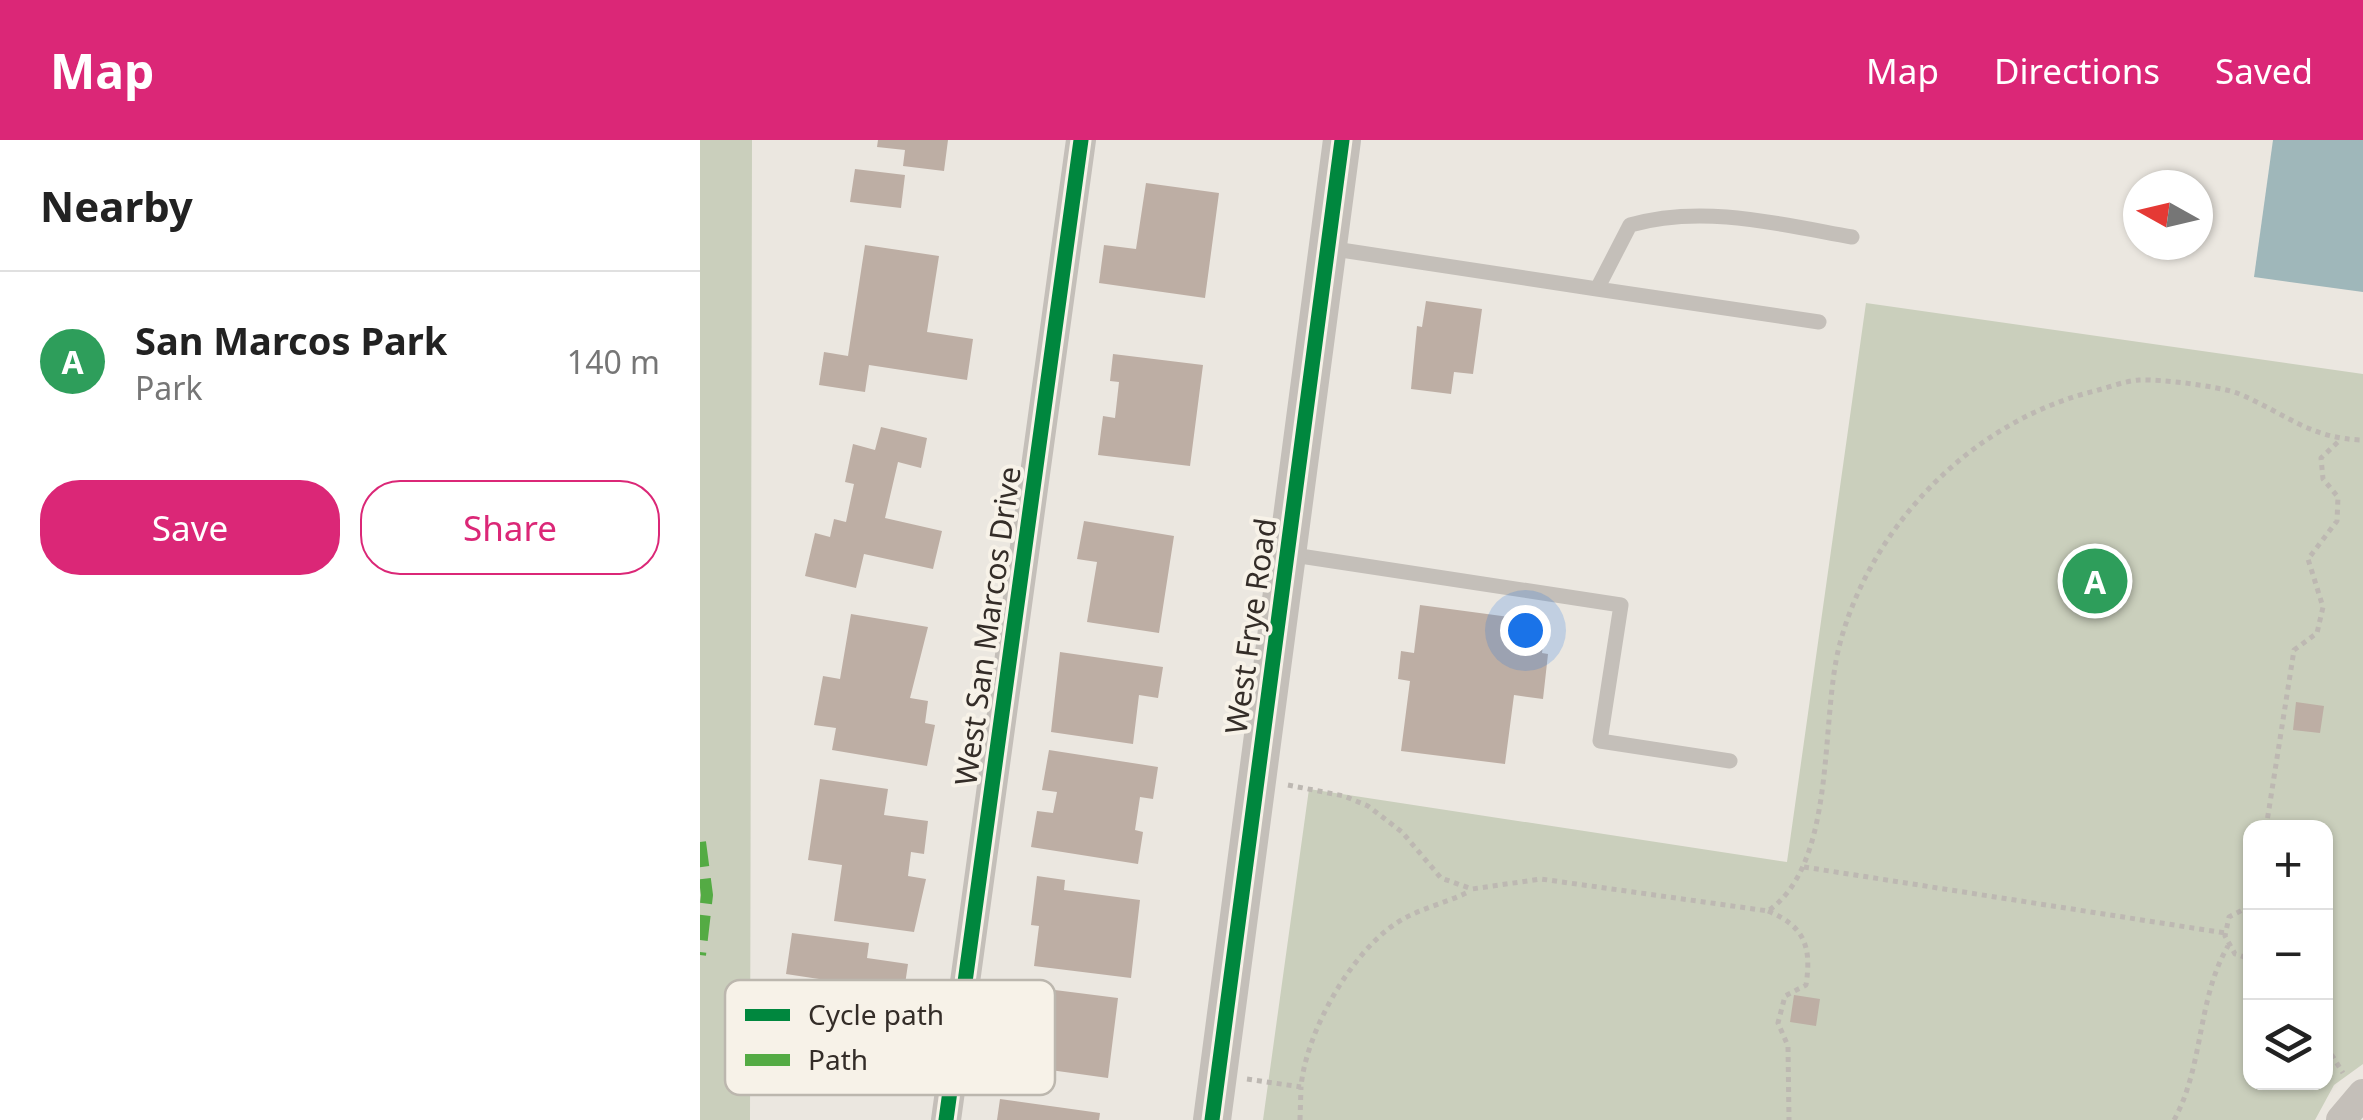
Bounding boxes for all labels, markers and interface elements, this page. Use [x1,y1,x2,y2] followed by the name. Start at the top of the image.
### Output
[50,38,154,103] text: Map
[1866,47,1939,94] text: Map
[1994,47,2160,94] text: Directions
[2215,47,2313,94] text: Saved
[2123,170,2213,260] north arrow
[40,177,193,234] text: Nearby
[135,314,447,366] text: San Marcos Park
[61,340,84,383] text: A
[567,340,660,383] text: 140 m
[135,366,203,409] text: Park
[944,464,1030,788] street label: West San Marcos Drive
[40,480,340,575] button: Save
[360,480,660,575] button: Share
[1215,516,1285,736] street label: West Frye Road
[2062,544,2128,618] pin: A
[1500,605,1551,656] your location
[2243,820,2333,1090] map controls
[2243,820,2333,910] button: +
[2243,910,2333,1000] button: −
[725,980,1055,1095] legend
[808,995,944,1033] text: Cycle path
[2243,1000,2333,1090] button: layers
[808,1040,868,1078] text: Path

